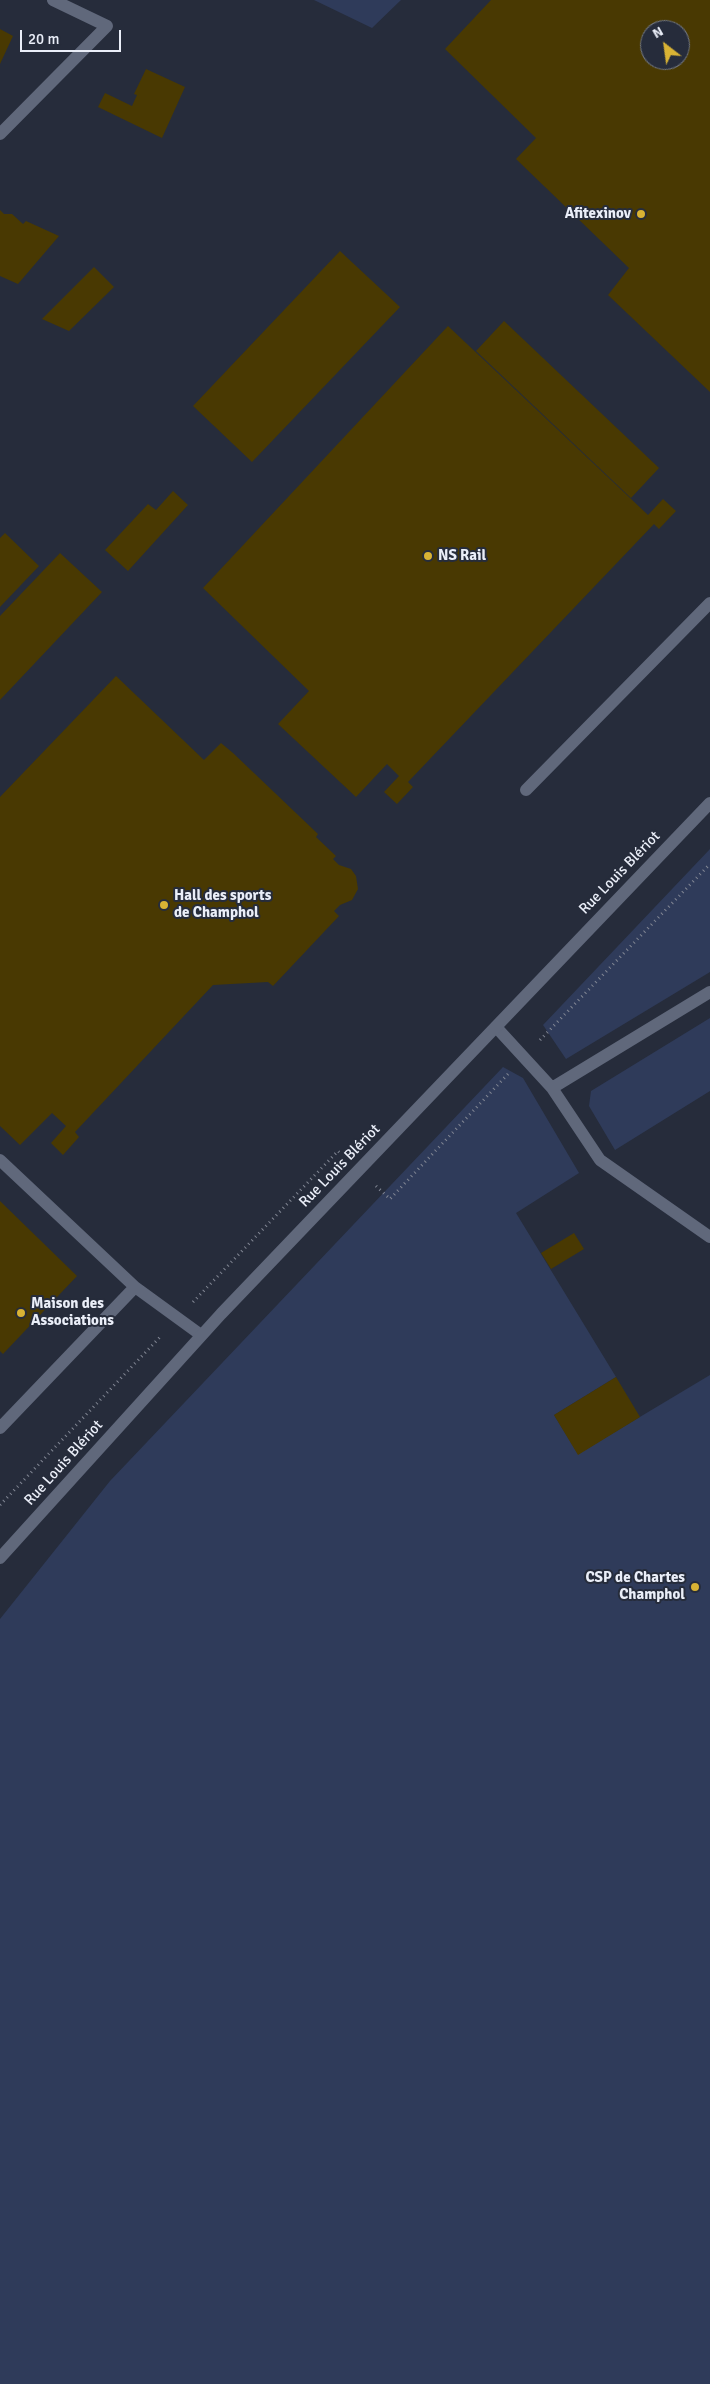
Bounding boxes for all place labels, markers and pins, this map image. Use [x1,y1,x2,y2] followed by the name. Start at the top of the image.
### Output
[565,205,631,223] place label: Afitexinov
[635,208,647,220] marker: Afitexinov
[438,547,486,565] place label: NS Rail
[422,550,434,562] marker: NS Rail
[174,887,271,922] place label: Hall des sports de Champhol
[158,899,170,911] marker: Hall des sports de Champhol
[31,1295,114,1330] place label: Maison des Associations
[15,1307,27,1319] marker: Maison des Associations
[585,1569,685,1604] place label: CSP de Chartes Champhol
[689,1581,701,1593] marker: CSP de Chartes Champhol

